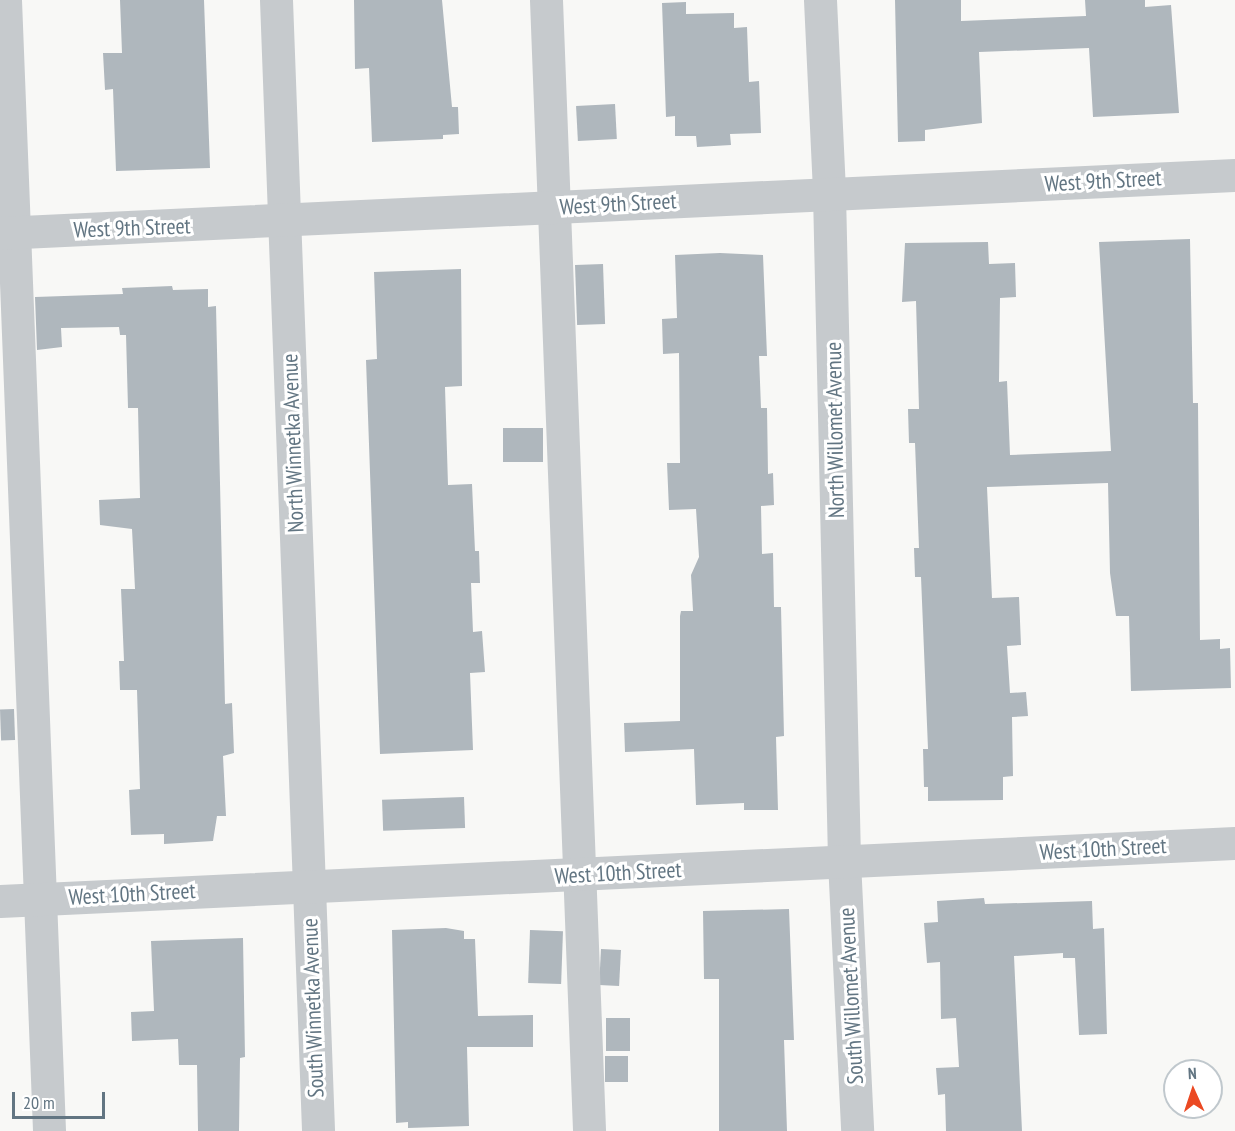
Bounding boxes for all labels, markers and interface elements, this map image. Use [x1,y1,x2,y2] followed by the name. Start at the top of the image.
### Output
[1044,165,1162,197] street label: West 9th Street
[559,188,677,220] street label: West 9th Street
[73,213,191,243] street label: West 9th Street
[820,341,850,519] street label: North Willomet Avenue
[277,353,309,533] street label: North Winnetka Avenue
[1039,832,1167,866] street label: West 10th Street
[554,856,682,890] street label: West 10th Street
[68,877,196,911] street label: West 10th Street
[833,906,869,1086] street label: South Willomet Avenue
[297,917,329,1099] street label: South Winnetka Avenue
[1163,1059,1223,1119] north arrow
[1187,1063,1197,1083] text: N
[15,1080,108,1118] scale bar
[23,1091,55,1114] text: 20 m

